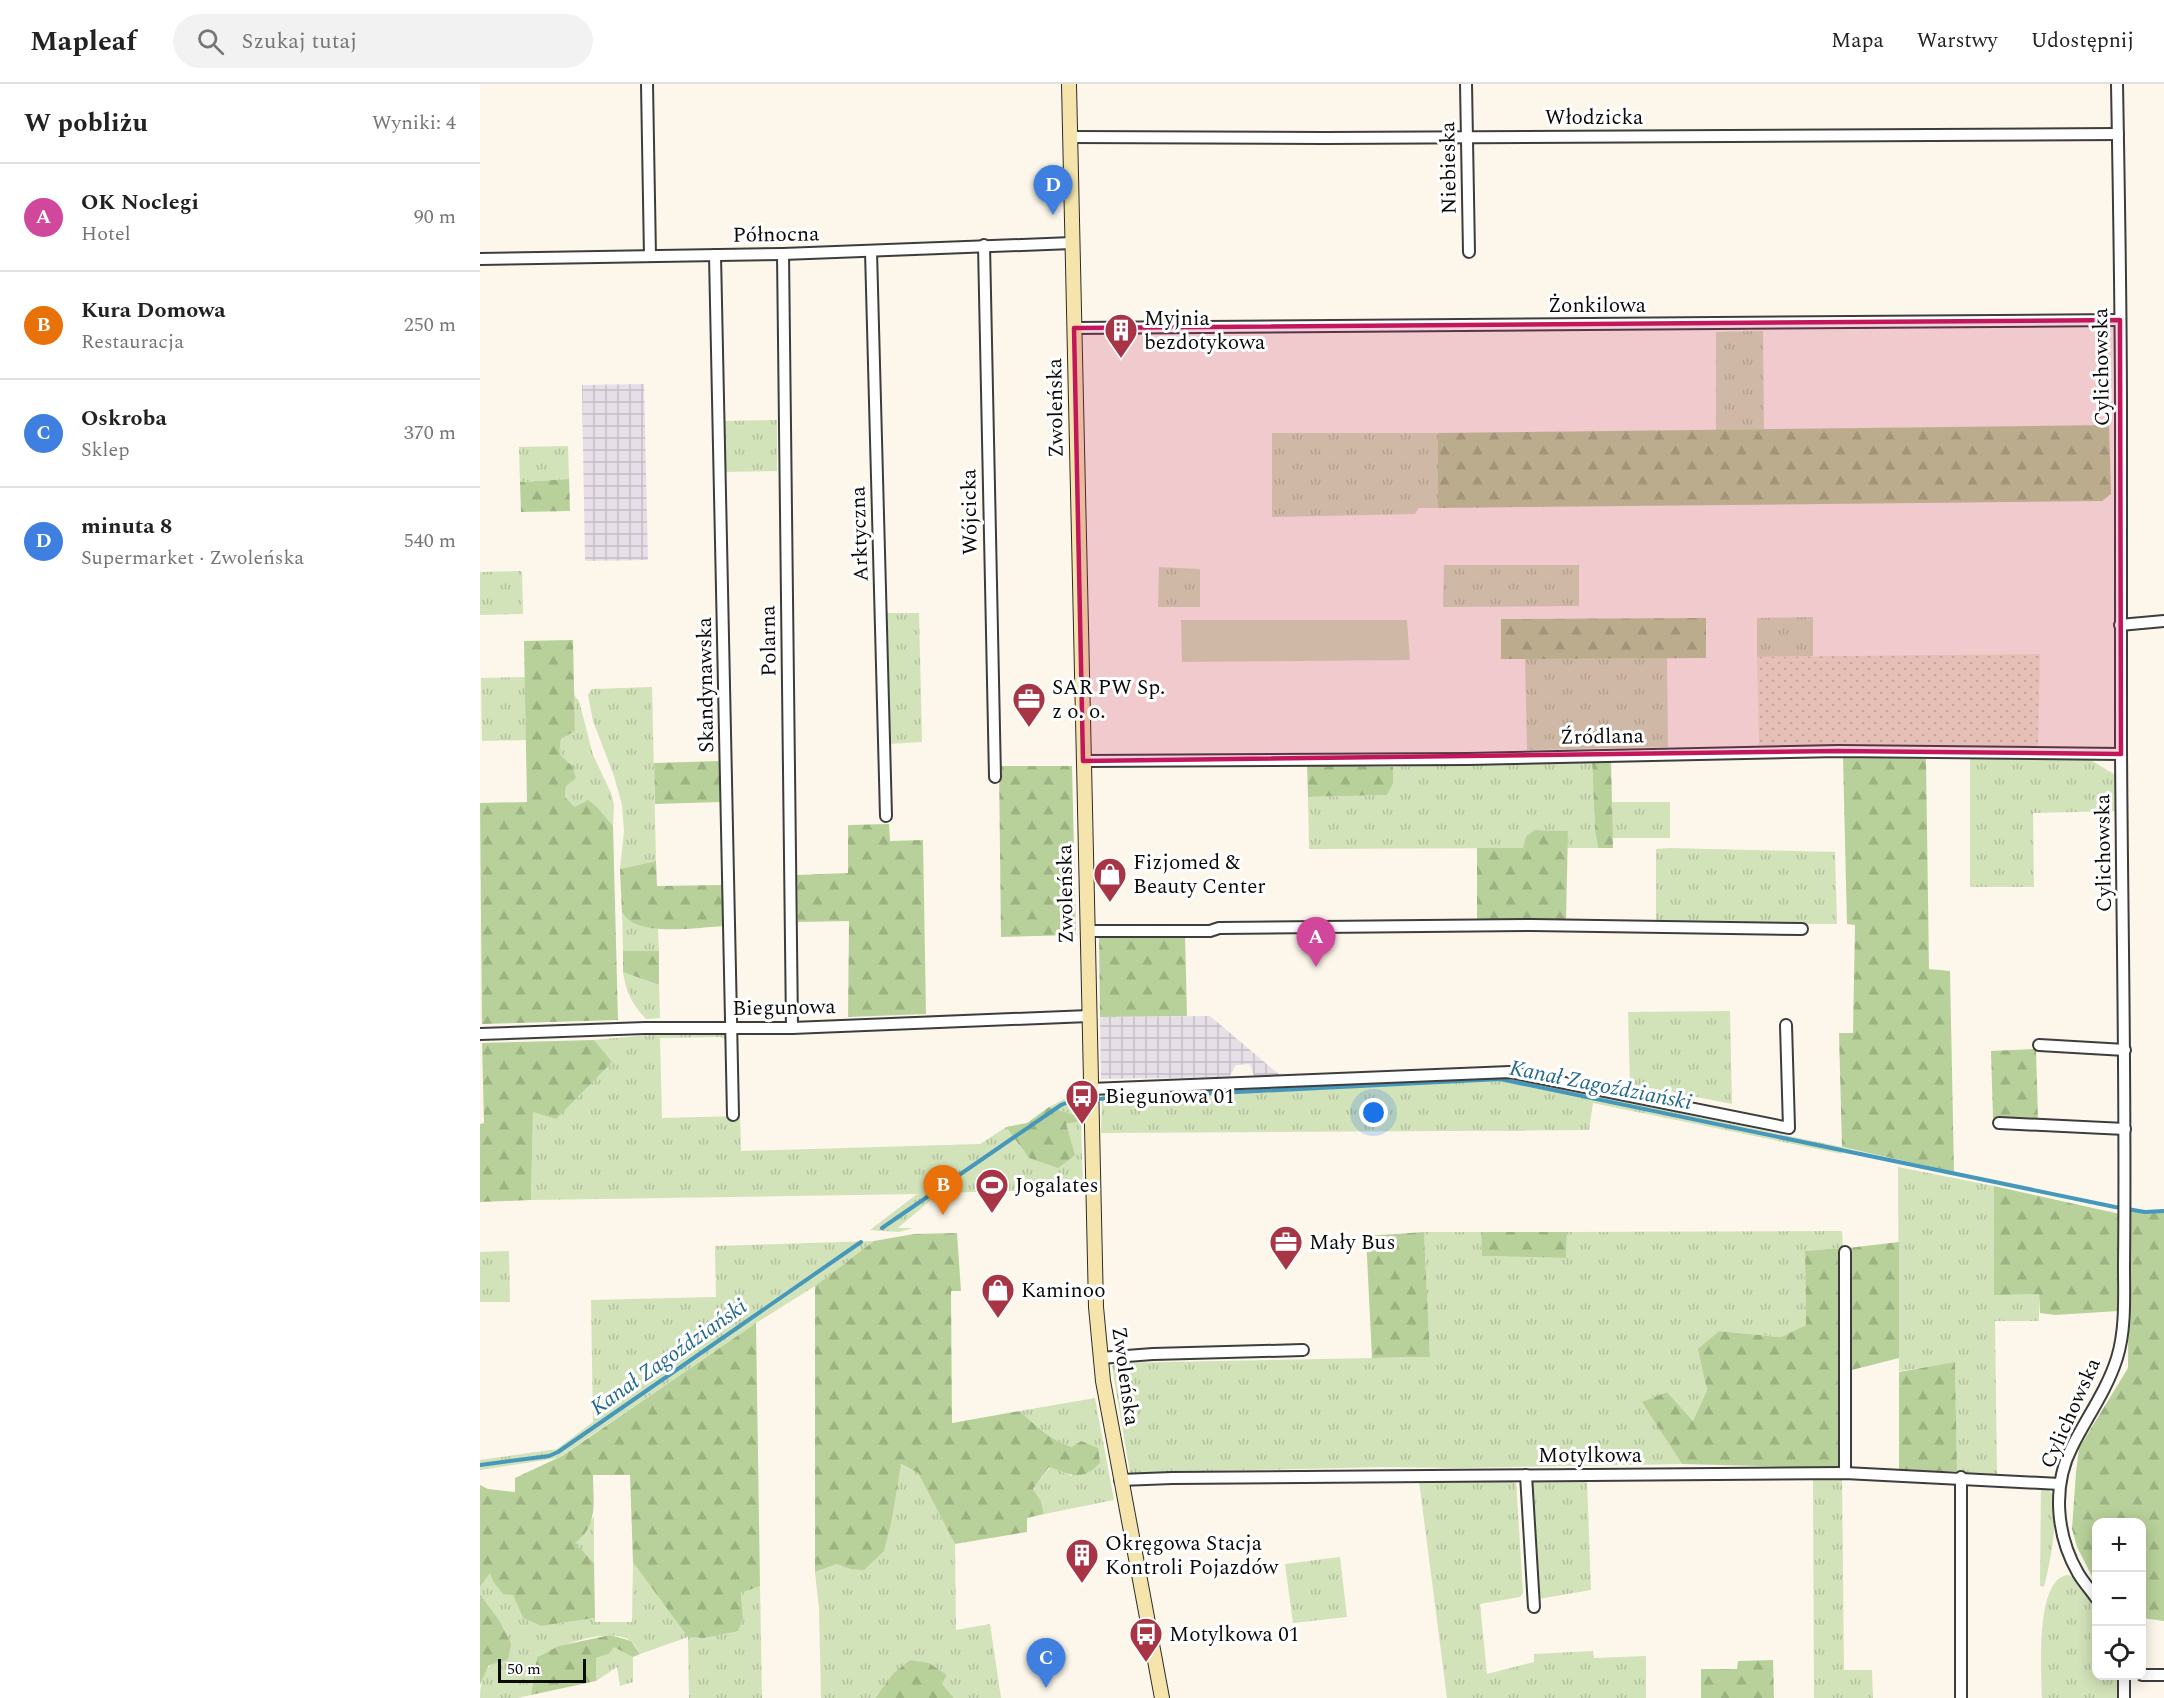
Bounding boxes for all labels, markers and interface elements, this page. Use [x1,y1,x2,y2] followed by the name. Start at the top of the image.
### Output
[173,14,593,68] search box
[30,20,137,63] text: Mapleaf
[194,25,227,58] icon: search
[242,25,357,58] text: Szukaj tutaj
[1831,25,1884,57] text: Mapa
[1917,25,1998,57] text: Warstwy
[2031,25,2134,57] text: Udostępnij
[1545,102,1644,134] street label: Włodzicka
[24,103,148,143] text: W pobliżu
[372,108,456,138] text: Wyniki: 4
[1432,121,1466,215] street label: Niebieska
[1034,166,1072,215] pin: D
[81,186,199,219] text: OK Noclegi
[36,202,51,232] text: A
[414,202,456,232] text: 90 m
[732,218,820,252] street label: Północna
[81,219,131,249] text: Hotel
[1548,290,1647,322] street label: Żonkilowa
[81,294,226,327] text: Kura Domowa
[1144,303,1266,359] place label: Myjnia bezdotykowa
[2085,307,2119,426] street label: Cylichowska
[36,310,51,340] text: B
[404,310,456,340] text: 250 m
[1103,312,1139,359] building icon: Myjnia bezdotykowa
[81,327,184,357] text: Restauracja
[1039,357,1073,458] street label: Zwoleńska
[81,402,167,435] text: Oskroba
[36,418,51,448] text: C
[404,418,456,448] text: 370 m
[81,435,129,465] text: Sklep
[953,468,987,555] street label: Wójcicka
[842,485,878,582] street label: Arktyczna
[81,510,172,543] text: minuta 8
[35,526,52,556] text: D
[404,526,456,556] text: 540 m
[81,543,304,573] text: Supermarket · Zwoleńska
[752,604,786,677] street label: Polarna
[689,616,723,753] street label: Skandynawska
[1052,672,1165,728] place label: SAR PW Sp. z o. o.
[1011,681,1047,728] office icon: SAR PW Sp. z o. o.
[1560,720,1645,754] street label: Źródlana
[2087,793,2121,912] street label: Cylichowska
[1049,843,1083,944] street label: Zwoleńska
[1133,847,1266,903] place label: Fizjomed & Beauty Center
[1092,856,1128,903] shop icon: Fizjomed & Beauty Center
[1296,918,1336,967] pin: A
[732,991,837,1025] street label: Biegunowa
[1507,1052,1695,1119] water label: Kanał Zagoździański
[1064,1078,1100,1125] bus stop icon: Biegunowa 01
[1105,1081,1235,1113] place label: Biegunowa 01
[1359,1098,1388,1127] your location
[924,1166,962,1215] pin: B
[974,1167,1010,1214] sports icon: Jogalates
[1015,1170,1099,1202] place label: Jogalates
[1268,1224,1304,1271] office icon: Mały Bus
[1309,1227,1395,1259] place label: Mały Bus
[980,1272,1016,1319] shop icon: Kaminoo
[1021,1275,1105,1307] place label: Kaminoo
[584,1291,754,1424] water label: Kanał Zagoździański
[1102,1325,1148,1428] street label: Zwoleńska
[2032,1352,2110,1474] street label: Cylichowska
[1538,1440,1643,1472] street label: Motylkowa
[2092,1518,2146,1680] map controls
[2092,1518,2146,1572] button: +
[1105,1528,1280,1584] place label: Okręgowa Stacja Kontroli Pojazdów
[1064,1537,1100,1584] building icon: Okręgowa Stacja Kontroli Pojazdów
[2092,1572,2146,1626] button: −
[1128,1616,1164,1663] bus stop icon: Motylkowa 01
[1169,1619,1299,1651] place label: Motylkowa 01
[2092,1626,2146,1680] button: locate
[1026,1638,1066,1688] pin: C
[498,1656,586,1684] scale bar
[507,1657,541,1681] text: 50 m

